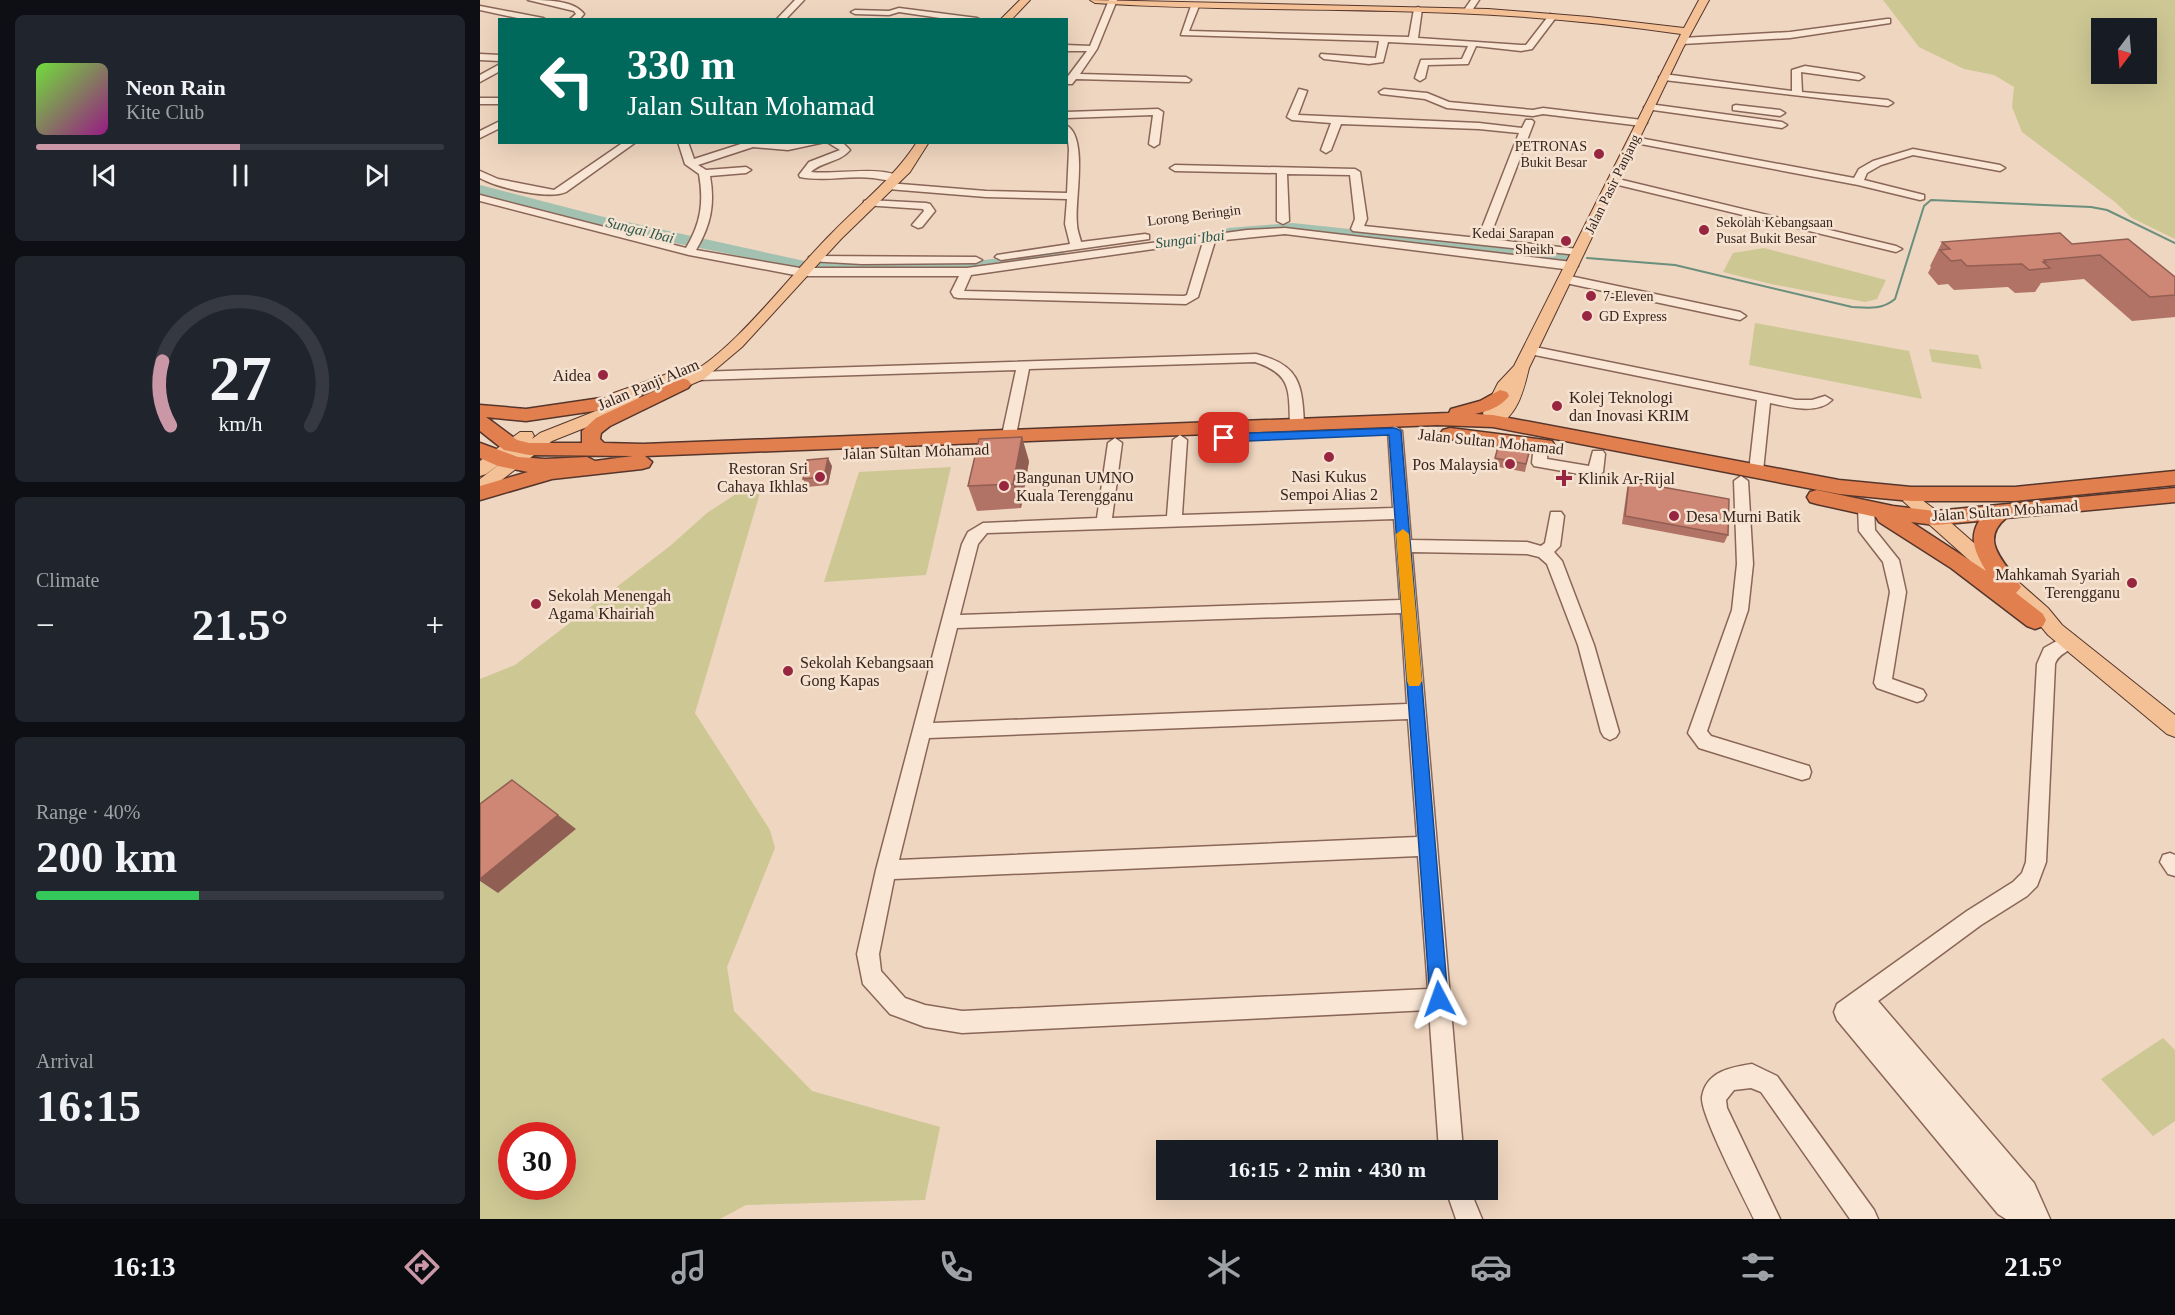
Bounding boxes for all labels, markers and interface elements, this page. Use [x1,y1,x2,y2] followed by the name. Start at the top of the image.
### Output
[2091,18,2157,84] north arrow
[2091,18,2157,84] map controls
[528,42,606,120] icon: left
[627,42,736,88] text: 330 m
[126,75,226,100] text: Neon Rain
[627,91,874,121] text: Jalan Sultan Mohamad
[126,101,204,123] text: Kite Club
[1582,132,1643,236] street label: Jalan Pasir Panjang
[1515,139,1587,170] place label: PETRONAS Bukit Besar
[1592,147,1606,161] marker: PETRONAS Bukit Besar
[88,159,121,192] icon: previous
[224,159,257,192] icon: pause
[360,159,393,192] icon: next
[1147,202,1241,229] street label: Lorong Beringin
[604,214,676,246] water label: Sungai Ibai
[1716,215,1833,246] place label: Sekolah Kebangsaan Pusat Bukit Besar
[1697,223,1711,237] marker: Sekolah Kebangsaan Pusat Bukit Besar
[1472,226,1554,257] place label: Kedai Sarapan Sheikh
[1154,227,1226,251] water label: Sungai Ibai
[1559,234,1573,248] marker: Kedai Sarapan Sheikh
[1584,289,1598,303] marker: 7-Eleven
[1603,289,1654,304] place label: 7-Eleven
[1580,309,1594,323] marker: GD Express
[1599,309,1667,324] place label: GD Express
[209,344,271,413] text: 27
[595,355,702,414] street label: Jalan Panji Alam
[553,367,591,384] place label: Aidea
[596,368,610,382] marker: Aidea
[1569,389,1689,424] place label: Kolej Teknologi dan Inovasi KRIM
[1550,399,1564,413] marker: Kolej Teknologi dan Inovasi KRIM
[218,412,262,436] text: km/h
[1198,412,1249,463] pin
[1207,421,1240,454] icon: arrive
[1417,425,1565,458] street label: Jalan Sultan Mohamad
[842,440,990,463] street label: Jalan Sultan Mohamad
[1322,450,1336,464] marker: Nasi Kukus Sempoi Alias 2
[1412,456,1498,474] place label: Pos Malaysia
[1503,457,1517,471] marker: Pos Malaysia
[717,460,809,496] place label: Restoran Sri Cahaya Ikhlas
[1280,468,1378,504] place label: Nasi Kukus Sempoi Alias 2
[1016,469,1134,505] place label: Bangunan UMNO Kuala Terengganu
[1555,469,1573,487] marker: Klinik Ar-Rijal
[813,470,827,484] marker: Restoran Sri Cahaya Ikhlas
[1578,470,1676,488] place label: Klinik Ar-Rijal
[997,479,1011,493] marker: Bangunan UMNO Kuala Terengganu
[1931,497,2079,524] street label: Jalan Sultan Mohamad
[1686,508,1801,525] place label: Desa Murni Batik
[1667,509,1681,523] marker: Desa Murni Batik
[1995,566,2120,602] place label: Mahkamah Syariah Terengganu
[36,569,99,591] text: Climate
[2125,576,2139,590] marker: Mahkamah Syariah Terengganu
[548,587,671,623] place label: Sekolah Menengah Agama Khairiah
[529,597,543,611] marker: Sekolah Menengah Agama Khairiah
[192,600,288,650] text: 21.5°
[36,607,55,643] text: −
[425,607,444,643] text: +
[800,654,934,690] place label: Sekolah Kebangsaan Gong Kapas
[781,664,795,678] marker: Sekolah Kebangsaan Gong Kapas
[36,801,140,823] text: Range · 40%
[36,832,177,882] text: 200 km
[1407,967,1471,1031] position arrow
[36,1050,94,1072] text: Arrival
[36,1081,141,1131] text: 16:15
[498,1122,576,1200] speed limit sign: 30
[1228,1157,1426,1182] text: 16:15 · 2 min · 430 m
[401,1246,443,1288] icon: directions
[668,1246,710,1288] icon: music
[935,1246,977,1288] icon: phone
[1203,1246,1245,1288] icon: climate
[1470,1246,1512,1288] icon: car
[1737,1246,1779,1288] icon: filters
[113,1252,176,1282] text: 16:13
[2004,1252,2062,1282] text: 21.5°

